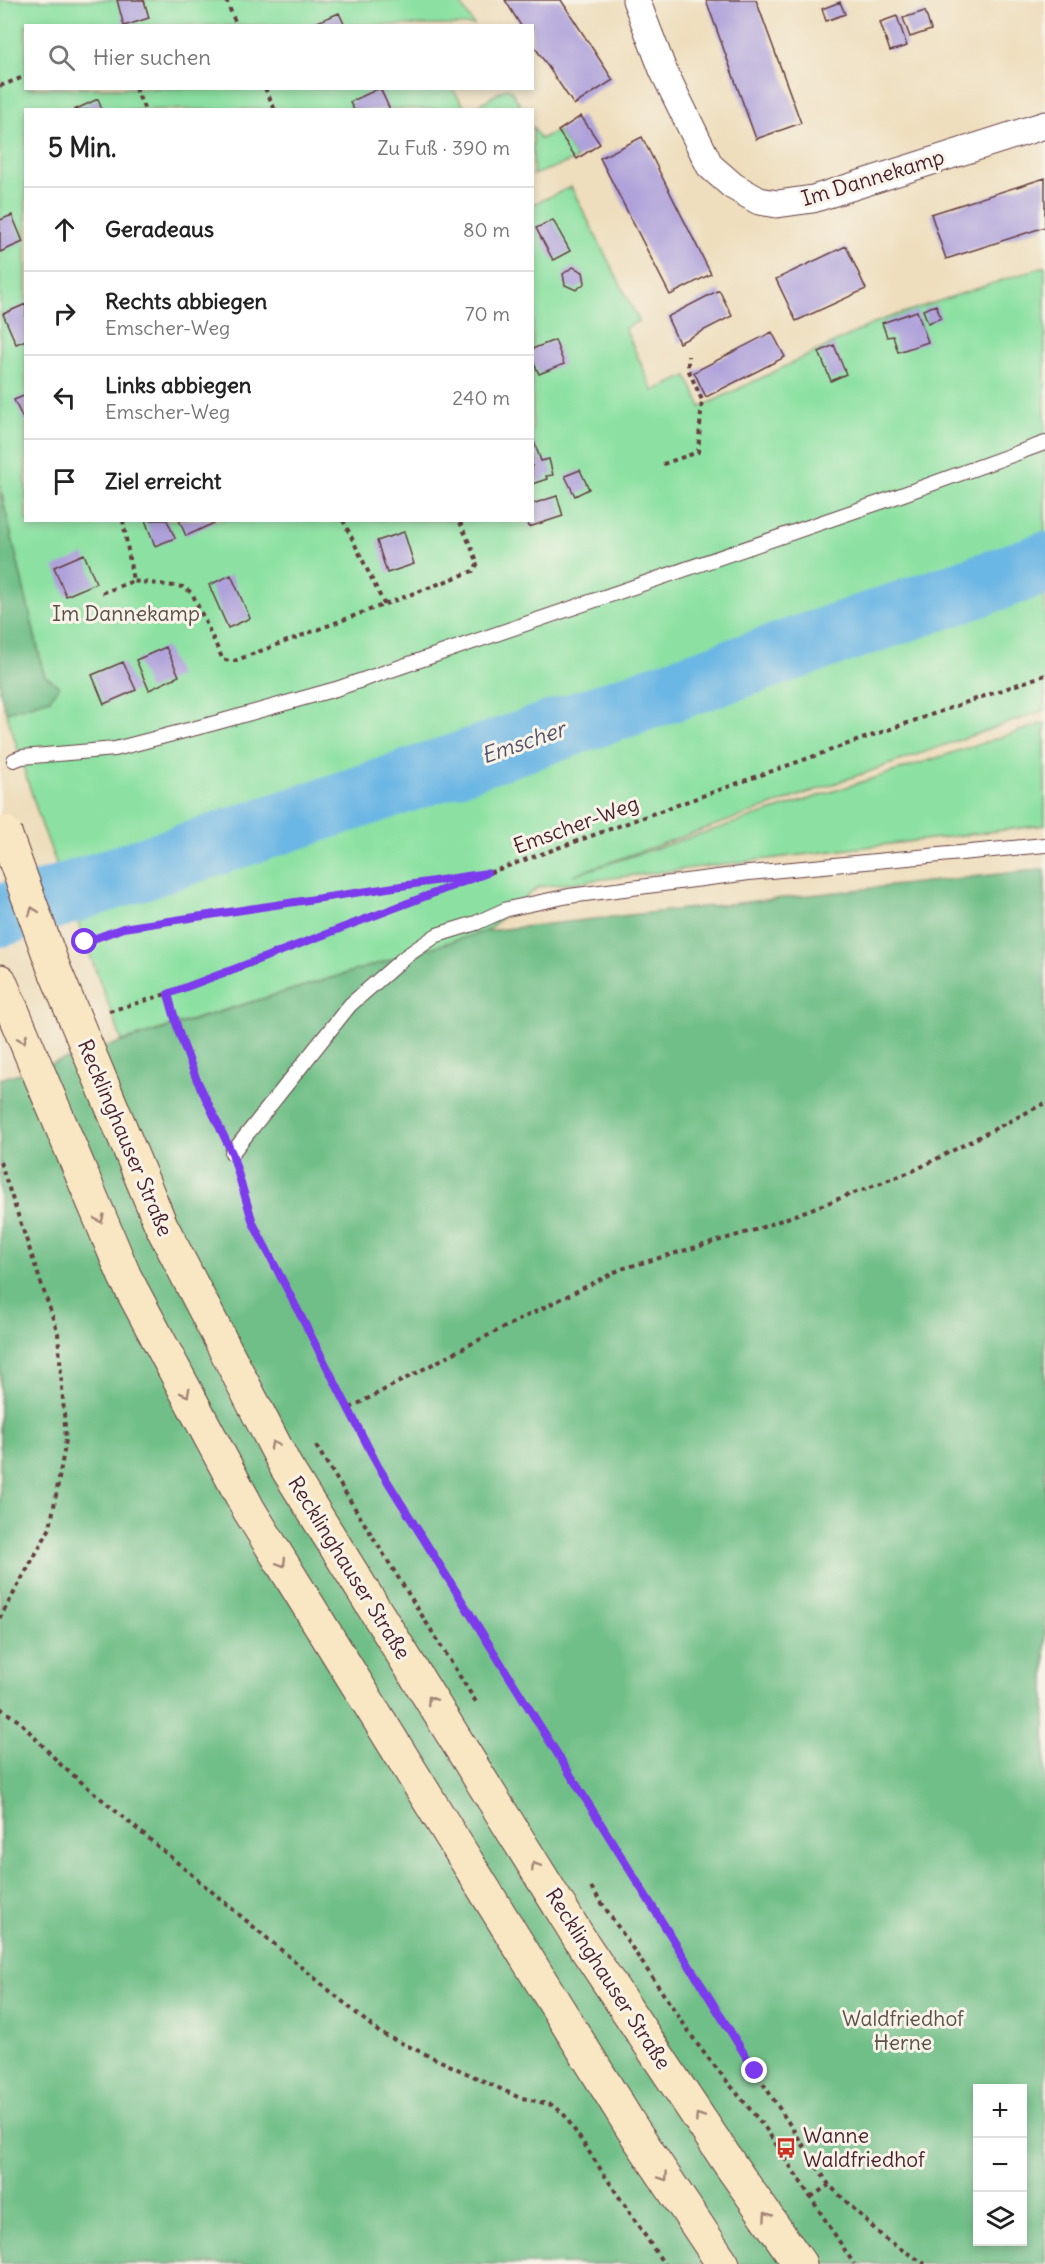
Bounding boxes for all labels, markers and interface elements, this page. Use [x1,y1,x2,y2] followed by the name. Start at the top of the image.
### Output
[24,24,534,90] search box
[45,41,78,74] icon: search
[93,43,211,71] text: Hier suchen
[48,131,116,164] text: 5 Min.
[377,135,510,160] text: Zu Fuß · 390 m
[798,143,948,212] street label: Im Dannekamp
[48,213,81,246] icon: ahead
[105,215,214,243] text: Geradeaus
[463,217,510,242] text: 80 m
[105,287,267,315] text: Rechts abbiegen
[48,297,81,330] icon: right
[465,301,510,326] text: 70 m
[105,315,230,340] text: Emscher-Weg
[105,371,252,399] text: Links abbiegen
[48,381,81,414] icon: left
[452,385,510,410] text: 240 m
[105,399,230,424] text: Emscher-Weg
[48,465,81,498] icon: arrive
[105,467,222,495] text: Ziel erreicht
[52,600,200,627] park label: Im Dannekamp
[477,714,571,769] water label: Emscher
[509,789,642,860] street label: Emscher-Weg
[28,906,41,917] one-way arrow
[71,928,97,954] route start
[16,1033,28,1044] one-way arrow
[72,1035,179,1240] street label: Recklinghauser Straße
[92,1212,104,1223] one-way arrow
[179,1387,190,1397] one-way arrow
[270,1440,282,1451] one-way arrow
[282,1471,417,1664] street label: Recklinghauser Straße
[274,1557,286,1567] one-way arrow
[428,1696,439,1707] one-way arrow
[530,1862,542,1872] one-way arrow
[540,1883,677,2075] street label: Recklinghauser Straße
[842,2005,965,2056] park label: Waldfriedhof Herne
[741,2057,767,2083] route end
[973,2084,1027,2246] map controls
[973,2084,1027,2138] button: +
[694,2113,706,2123] one-way arrow
[803,2122,926,2173] place label: Wanne Waldfriedhof
[774,2136,798,2160] bus stop icon: Wanne Waldfriedhof
[973,2138,1027,2192] button: −
[657,2171,669,2181] one-way arrow
[973,2192,1027,2246] button: layers
[763,2212,774,2223] one-way arrow

